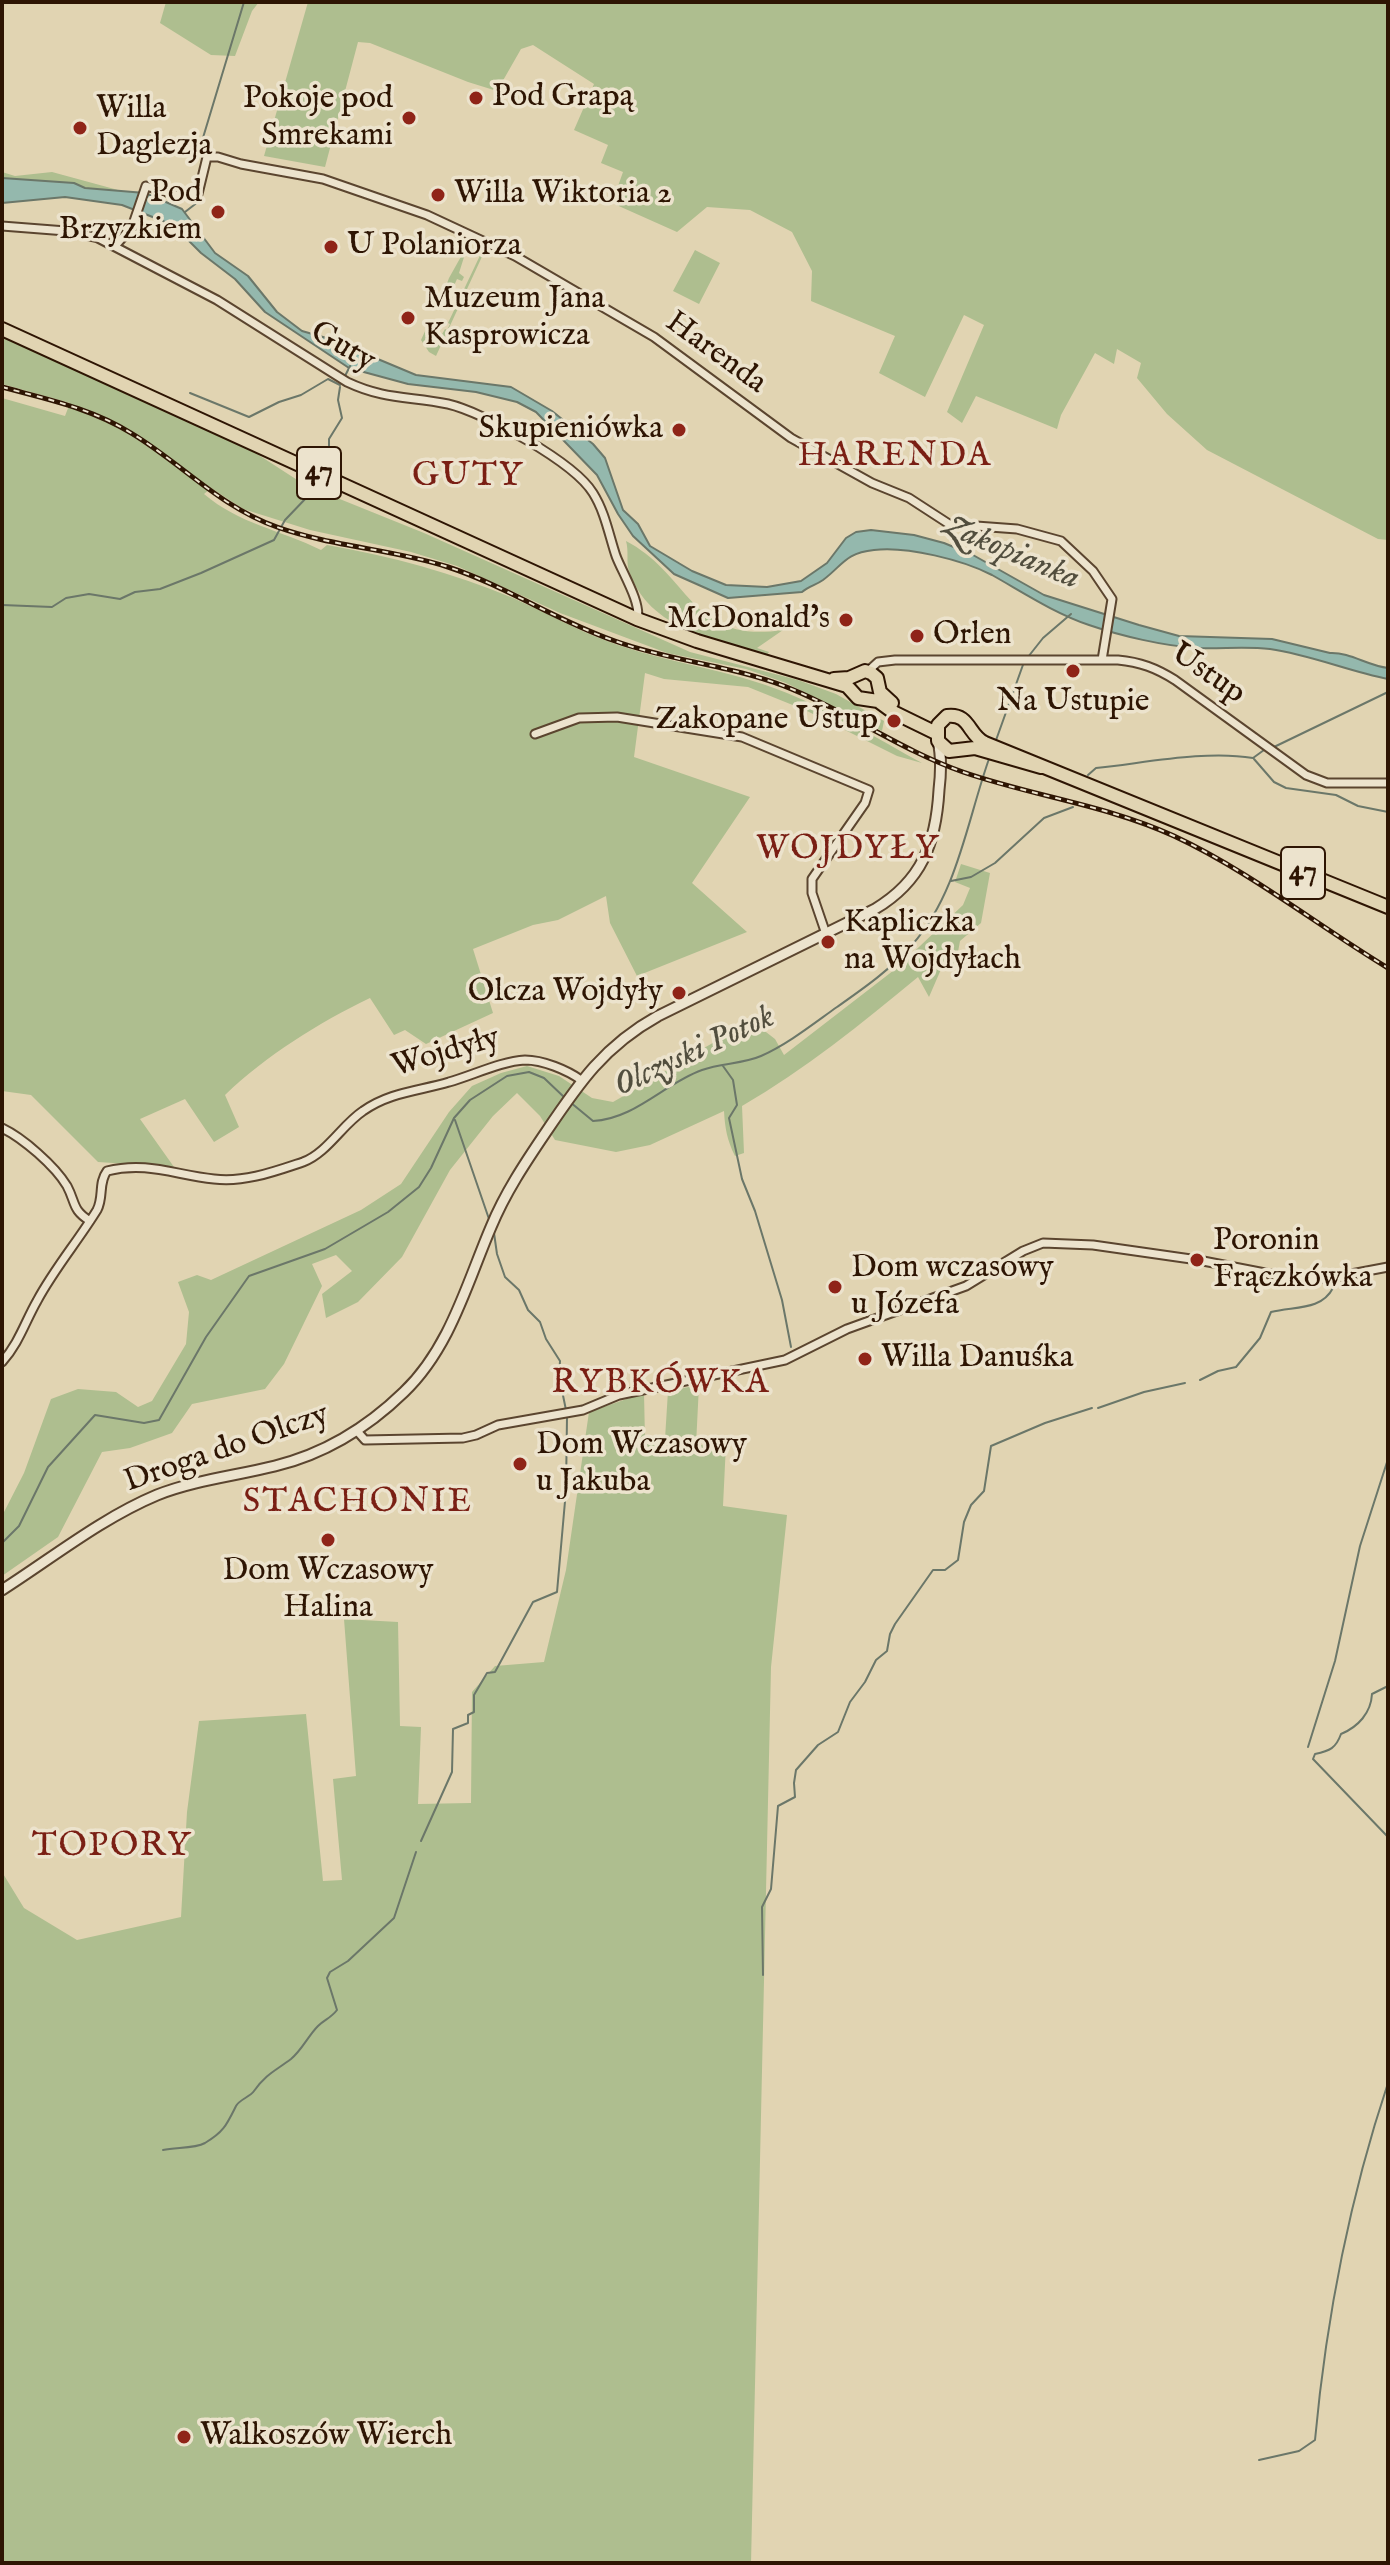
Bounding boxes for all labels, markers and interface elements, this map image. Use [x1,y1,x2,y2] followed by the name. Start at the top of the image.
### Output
[492,79,633,117] place label: Pod Grapą
[243,81,393,156] place label: Pokoje pod Smrekami
[467,89,485,107] marker: Pod Grapą
[96,91,212,166] place label: Willa Daglezja
[400,109,418,127] marker: Pokoje pod Smrekami
[71,119,89,137] marker: Willa Daglezja
[59,175,202,250] place label: Pod Brzyzkiem
[454,176,672,214] place label: Willa Wiktoria 2
[429,186,447,204] marker: Willa Wiktoria 2
[209,203,227,221] marker: Pod Brzyzkiem
[347,228,522,266] place label: U Polaniorza
[322,238,340,256] marker: U Polaniorza
[424,281,605,356] place label: Muzeum Jana Kasprowicza
[657,304,773,404] street label: Harenda
[399,309,417,327] marker: Muzeum Jana Kasprowicza
[303,314,381,382] street label: Guty
[479,411,663,449] place label: Skupieniówka
[670,421,688,439] marker: Skupieniówka
[798,438,992,478] district label: HARENDA
[297,447,341,499] road number: 47
[412,458,524,498] district label: GUTY
[937,507,1085,601] water label: Zakopianka
[667,601,830,639] place label: McDonald's
[837,611,855,629] marker: McDonald's
[933,617,1012,655] place label: Orlen
[908,627,926,645] marker: Orlen
[1162,636,1252,714] street label: Ustup
[1064,662,1082,680] marker: Na Ustupie
[996,684,1150,722] place label: Na Ustupie
[655,702,878,740] place label: Zakopane Ustup
[885,712,903,730] marker: Zakopane Ustup
[756,831,940,871] district label: WOJDYŁY
[1281,847,1325,899] road number: 47
[844,905,1021,980] place label: Kapliczka na Wojdyłach
[819,933,837,951] marker: Kapliczka na Wojdyłach
[468,974,663,1012] place label: Olcza Wojdyły
[670,984,688,1002] marker: Olcza Wojdyły
[608,998,782,1108] water label: Olczyski Potok
[388,1020,504,1088] street label: Wojdyły
[1213,1223,1372,1298] place label: Poronin Frączkówka
[851,1250,1054,1325] place label: Dom wczasowy u Józefa
[1188,1251,1206,1269] marker: Poronin Frączkówka
[826,1278,844,1296] marker: Dom wczasowy u Józefa
[881,1340,1074,1378] place label: Willa Danuśka
[856,1350,874,1368] marker: Willa Danuśka
[552,1365,770,1405] district label: RYBKÓWKA
[120,1397,334,1503] street label: Droga do Olczy
[536,1427,747,1502] place label: Dom Wczasowy u Jakuba
[511,1455,529,1473] marker: Dom Wczasowy u Jakuba
[243,1484,473,1524] district label: STACHONIE
[319,1531,337,1549] marker: Dom Wczasowy Halina
[223,1553,433,1628] place label: Dom Wczasowy Halina
[32,1828,192,1868] district label: TOPORY
[200,2418,452,2456] place label: Walkoszów Wierch
[175,2428,193,2446] marker: Walkoszów Wierch

